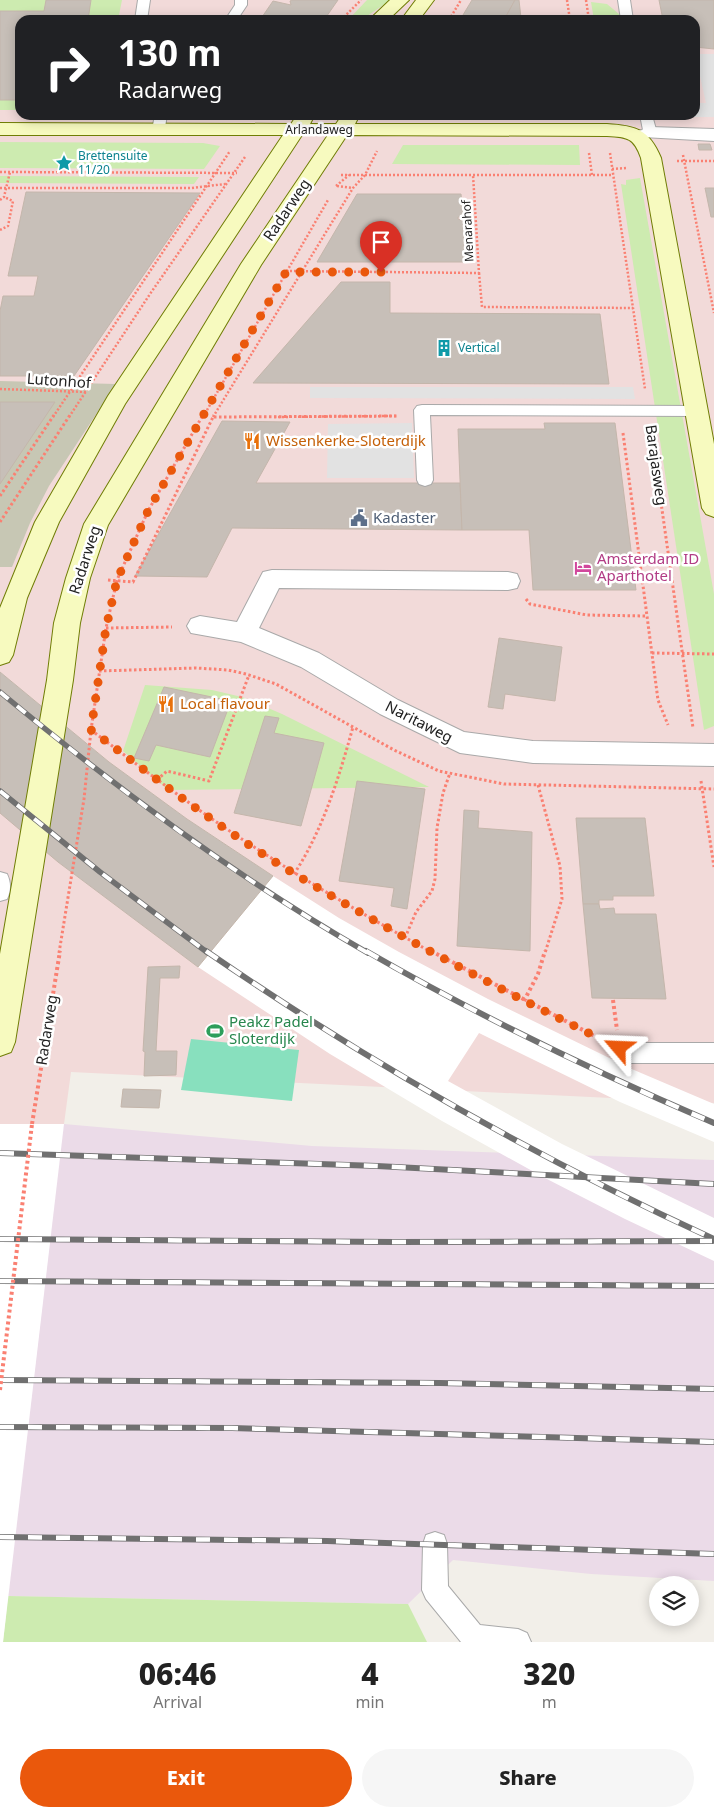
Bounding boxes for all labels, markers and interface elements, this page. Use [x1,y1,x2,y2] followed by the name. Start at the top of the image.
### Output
[118,29,221,76] text: 130 m
[35,35,100,100] icon: right
[118,74,222,104] text: Radarweg
[285,121,353,138] street label: Arlandaweg
[78,147,148,178] place label: Brettensuite 11/20
[54,153,74,173] place icon: Brettensuite 11/20
[258,174,314,244] street label: Radarweg
[457,199,478,262] street label: Menarahof
[360,221,402,272] pin
[367,228,395,256] icon: arrive
[434,338,454,358] building icon: Vertical
[458,339,500,356] place label: Vertical
[26,368,93,392] street label: Lutonhof
[641,423,673,507] street label: Barajasweg
[266,430,426,450] place label: Wissenkerke-Sloterdijk
[242,431,262,451] restaurant icon: Wissenkerke-Sloterdijk
[373,507,436,527] place label: Kadaster
[349,508,369,528] public building icon: Kadaster
[64,523,105,597] street label: Radarweg
[597,548,699,585] place label: Amsterdam ID Aparthotel
[573,558,593,578] hotel icon: Amsterdam ID Aparthotel
[180,693,270,713] place label: Local flavour
[156,694,176,714] restaurant icon: Local flavour
[382,696,457,747] street label: Naritaweg
[31,993,61,1067] street label: Radarweg
[229,1011,313,1048] place label: Peakz Padel Sloterdijk
[205,1021,225,1041] sports icon: Peakz Padel Sloterdijk
[592,1021,644,1073] position arrow
[649,1576,699,1626] map controls
[649,1576,699,1626] button: layers
[139,1653,217,1694] text: 06:46
[361,1653,379,1694] text: 4
[523,1653,575,1694] text: 320
[153,1691,202,1713] text: Arrival
[355,1691,384,1713] text: min
[542,1691,557,1713] text: m
[20,1749,352,1807] button: Exit
[362,1749,694,1807] button: Share

